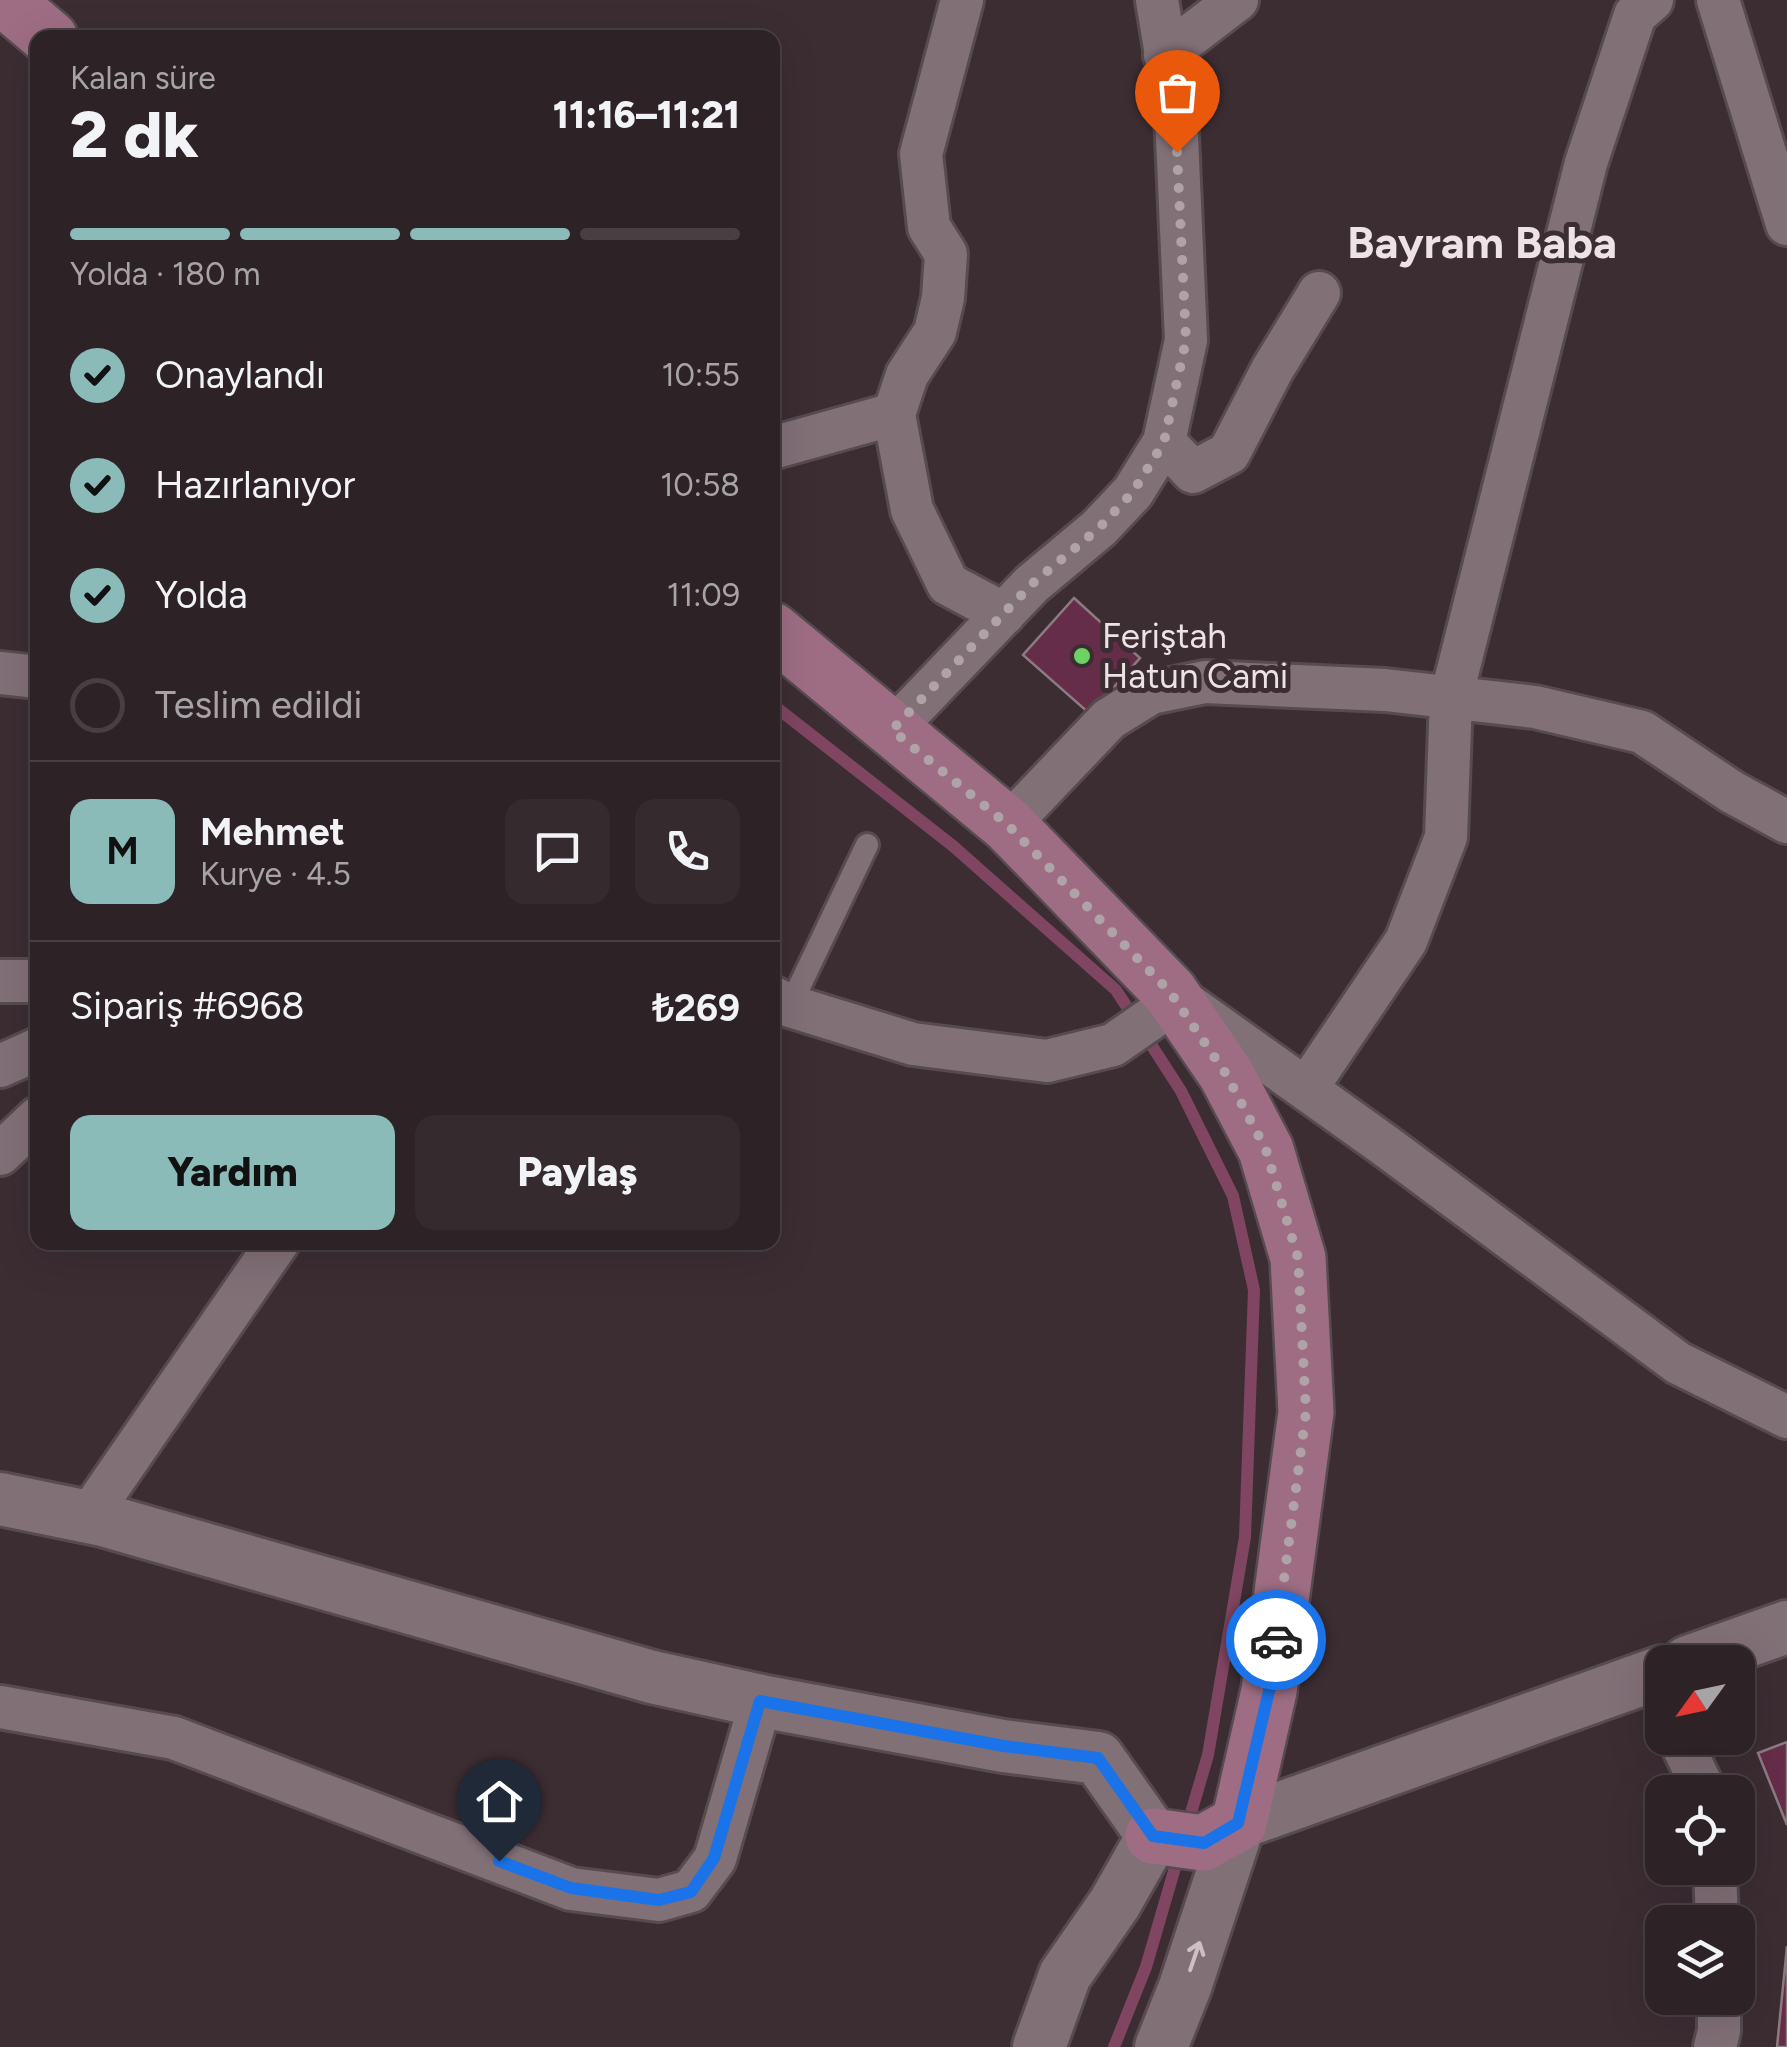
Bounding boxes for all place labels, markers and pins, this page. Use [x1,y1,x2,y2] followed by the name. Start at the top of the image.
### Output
[1135,50,1220,153] pin
[1102,615,1288,697] place label: Feriştah Hatun Cami
[1071,645,1093,667] marker: Feriştah Hatun Cami
[457,1759,542,1862] pin

